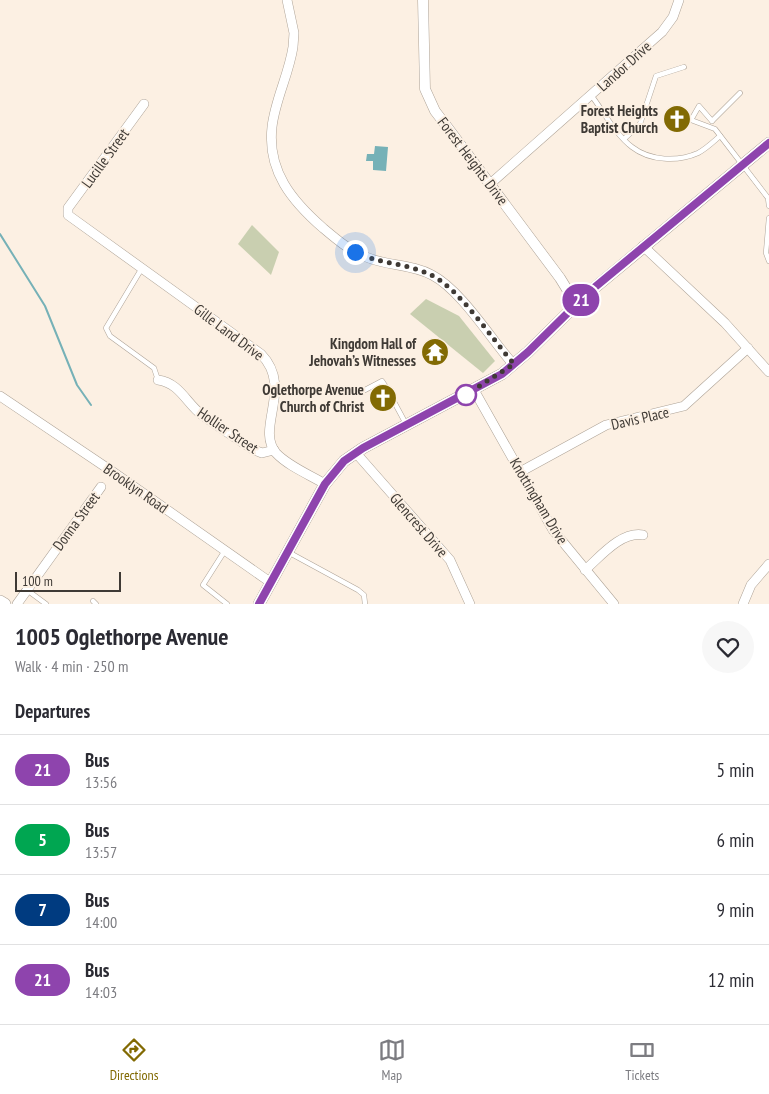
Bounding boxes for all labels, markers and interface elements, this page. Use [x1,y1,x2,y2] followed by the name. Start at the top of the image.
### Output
[593,37,655,95] street label: Landor Drive
[581,101,658,137] place label: Forest Heights Baptist Church
[662,104,692,134] church icon: Forest Heights Baptist Church
[434,113,512,209] street label: Forest Heights Drive
[77,125,133,191] street label: Lucille Street
[343,240,368,265] your location
[558,284,604,316] line badge: 21
[572,288,590,311] text: 21
[190,300,268,364] street label: Gille Land Drive
[308,334,417,370] place label: Kingdom Hall of Jehovah’s Witnesses
[420,337,450,367] temple icon: Kingdom Hall of Jehovah’s Witnesses
[262,380,365,416] place label: Oglethorpe Avenue Church of Christ
[368,383,398,413] church icon: Oglethorpe Avenue Church of Christ
[455,384,477,406] unlabelled marker
[609,402,671,434] street label: Davis Place
[194,403,262,457] street label: Hollier Street
[506,454,572,548] street label: Knottingham Drive
[100,459,172,517] street label: Brooklyn Road
[48,488,104,554] street label: Donna Street
[386,489,452,561] street label: Glencrest Drive
[15,569,121,592] scale bar
[22,572,53,590] text: 100 m
[15,621,228,652] text: 1005 Oglethorpe Avenue
[702,621,754,673] button: heart
[15,656,128,676] text: Walk · 4 min · 250 m
[15,699,90,723] text: Departures
[85,748,109,772] text: Bus
[34,758,51,781] text: 21
[717,758,754,782] text: 5 min
[85,772,117,792] text: 13:56
[85,818,109,842] text: Bus
[38,828,47,851] text: 5
[717,828,754,852] text: 6 min
[85,842,117,862] text: 13:57
[85,888,109,912] text: Bus
[38,898,47,921] text: 7
[717,898,754,922] text: 9 min
[85,912,117,932] text: 14:00
[85,958,109,982] text: Bus
[34,968,51,991] text: 21
[708,968,754,992] text: 12 min
[85,982,117,1002] text: 14:03
[110,1036,158,1084] tab: Directions
[378,1036,406,1084] tab: Map
[625,1036,659,1084] tab: Tickets

